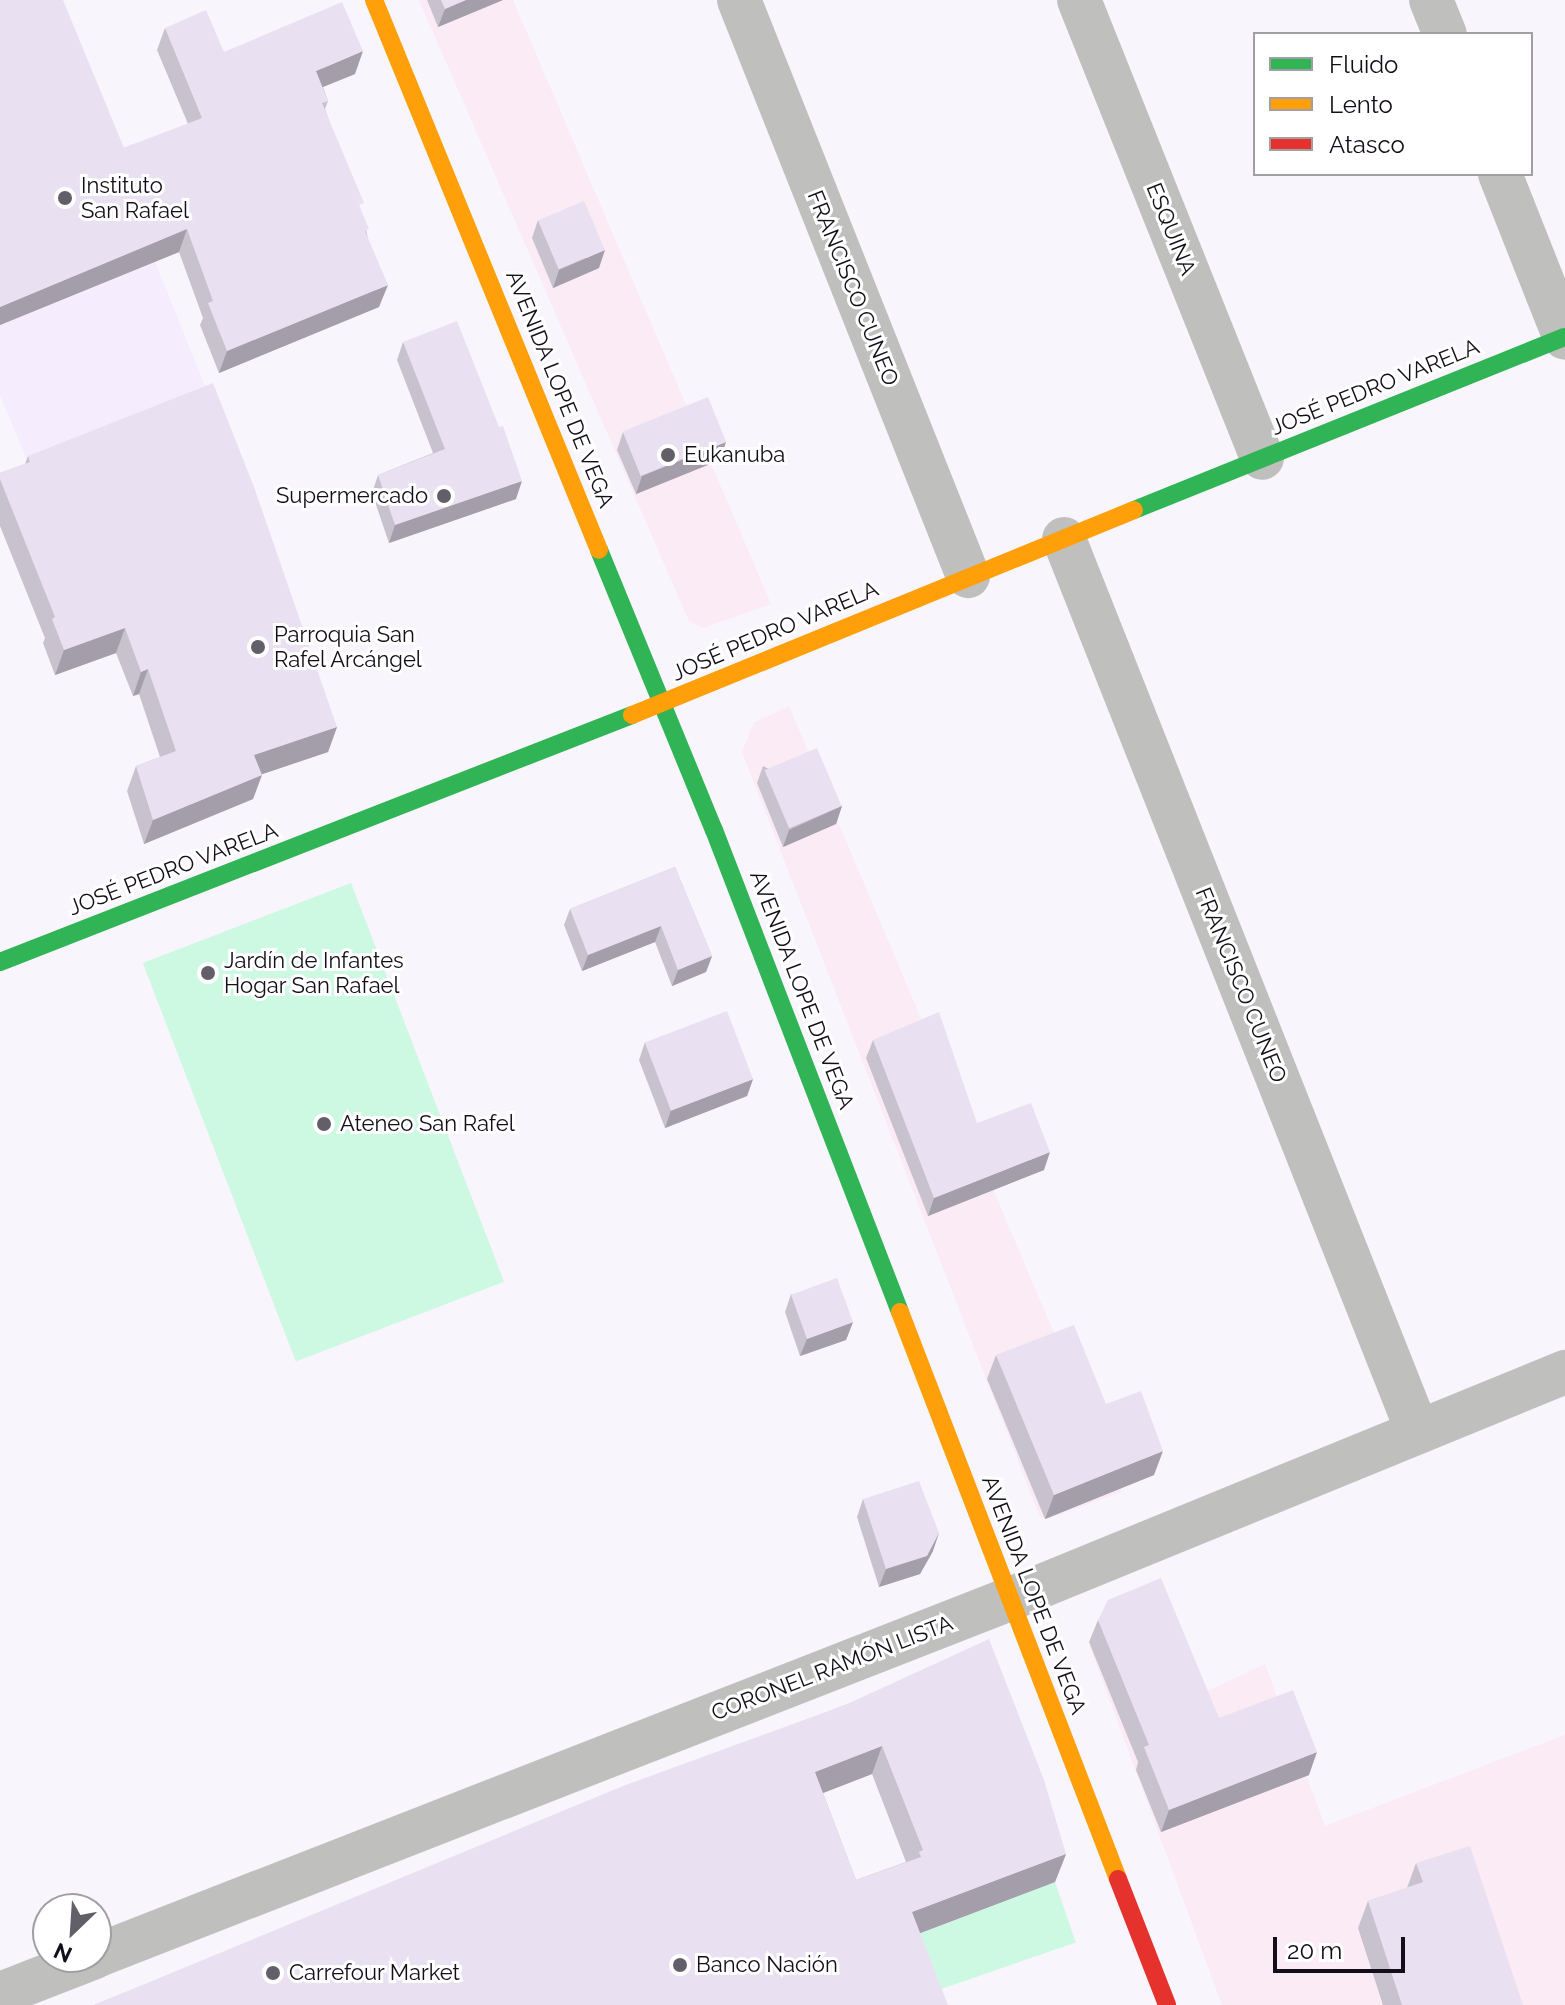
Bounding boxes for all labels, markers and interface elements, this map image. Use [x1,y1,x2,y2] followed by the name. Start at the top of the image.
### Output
[1253,32,1533,176] legend
[1329,50,1398,79] text: Fluido
[1329,90,1393,119] text: Lento
[1329,130,1405,159] text: Atasco
[81,172,189,224] place label: Instituto San Rafael
[1141,179,1201,279] street label: ESQUINA
[802,186,904,390] street label: FRANCISCO CUNEO
[56,189,74,207] marker: Instituto San Rafael
[500,266,620,512] street label: AVENIDA LOPE DE VEGA
[1267,333,1483,441] street label: JOSÉ PEDRO VARELA
[684,442,785,468] place label: Eukanuba
[659,446,677,464] marker: Eukanuba
[276,483,428,509] place label: Supermercado
[435,487,453,505] marker: Supermercado
[667,575,883,687] street label: JOSÉ PEDRO VARELA
[274,621,423,672] place label: Parroquia San Rafel Arcángel
[249,638,267,656] marker: Parroquia San Rafel Arcángel
[64,817,282,921] street label: JOSÉ PEDRO VARELA
[744,866,860,1114] street label: AVENIDA LOPE DE VEGA
[1190,883,1292,1087] street label: FRANCISCO CUNEO
[224,947,404,998] place label: Jardín de Infantes Hogar San Rafael
[199,964,217,982] marker: Jardín de Infantes Hogar San Rafael
[340,1111,515,1137] place label: Ateneo San Rafel
[315,1115,333,1133] marker: Ateneo San Rafel
[976,1471,1092,1719] street label: AVENIDA LOPE DE VEGA
[707,1610,957,1726] street label: CORONEL RAMÓN LISTA
[32,1893,112,1973] north arrow
[1277,1921,1409,1971] scale bar
[1287,1936,1342,1965] text: 20 m
[50,1938,76,1968] text: N
[696,1952,838,1978] place label: Banco Nación
[671,1956,689,1974] marker: Banco Nación
[289,1960,460,1986] place label: Carrefour Market
[264,1964,282,1982] marker: Carrefour Market

